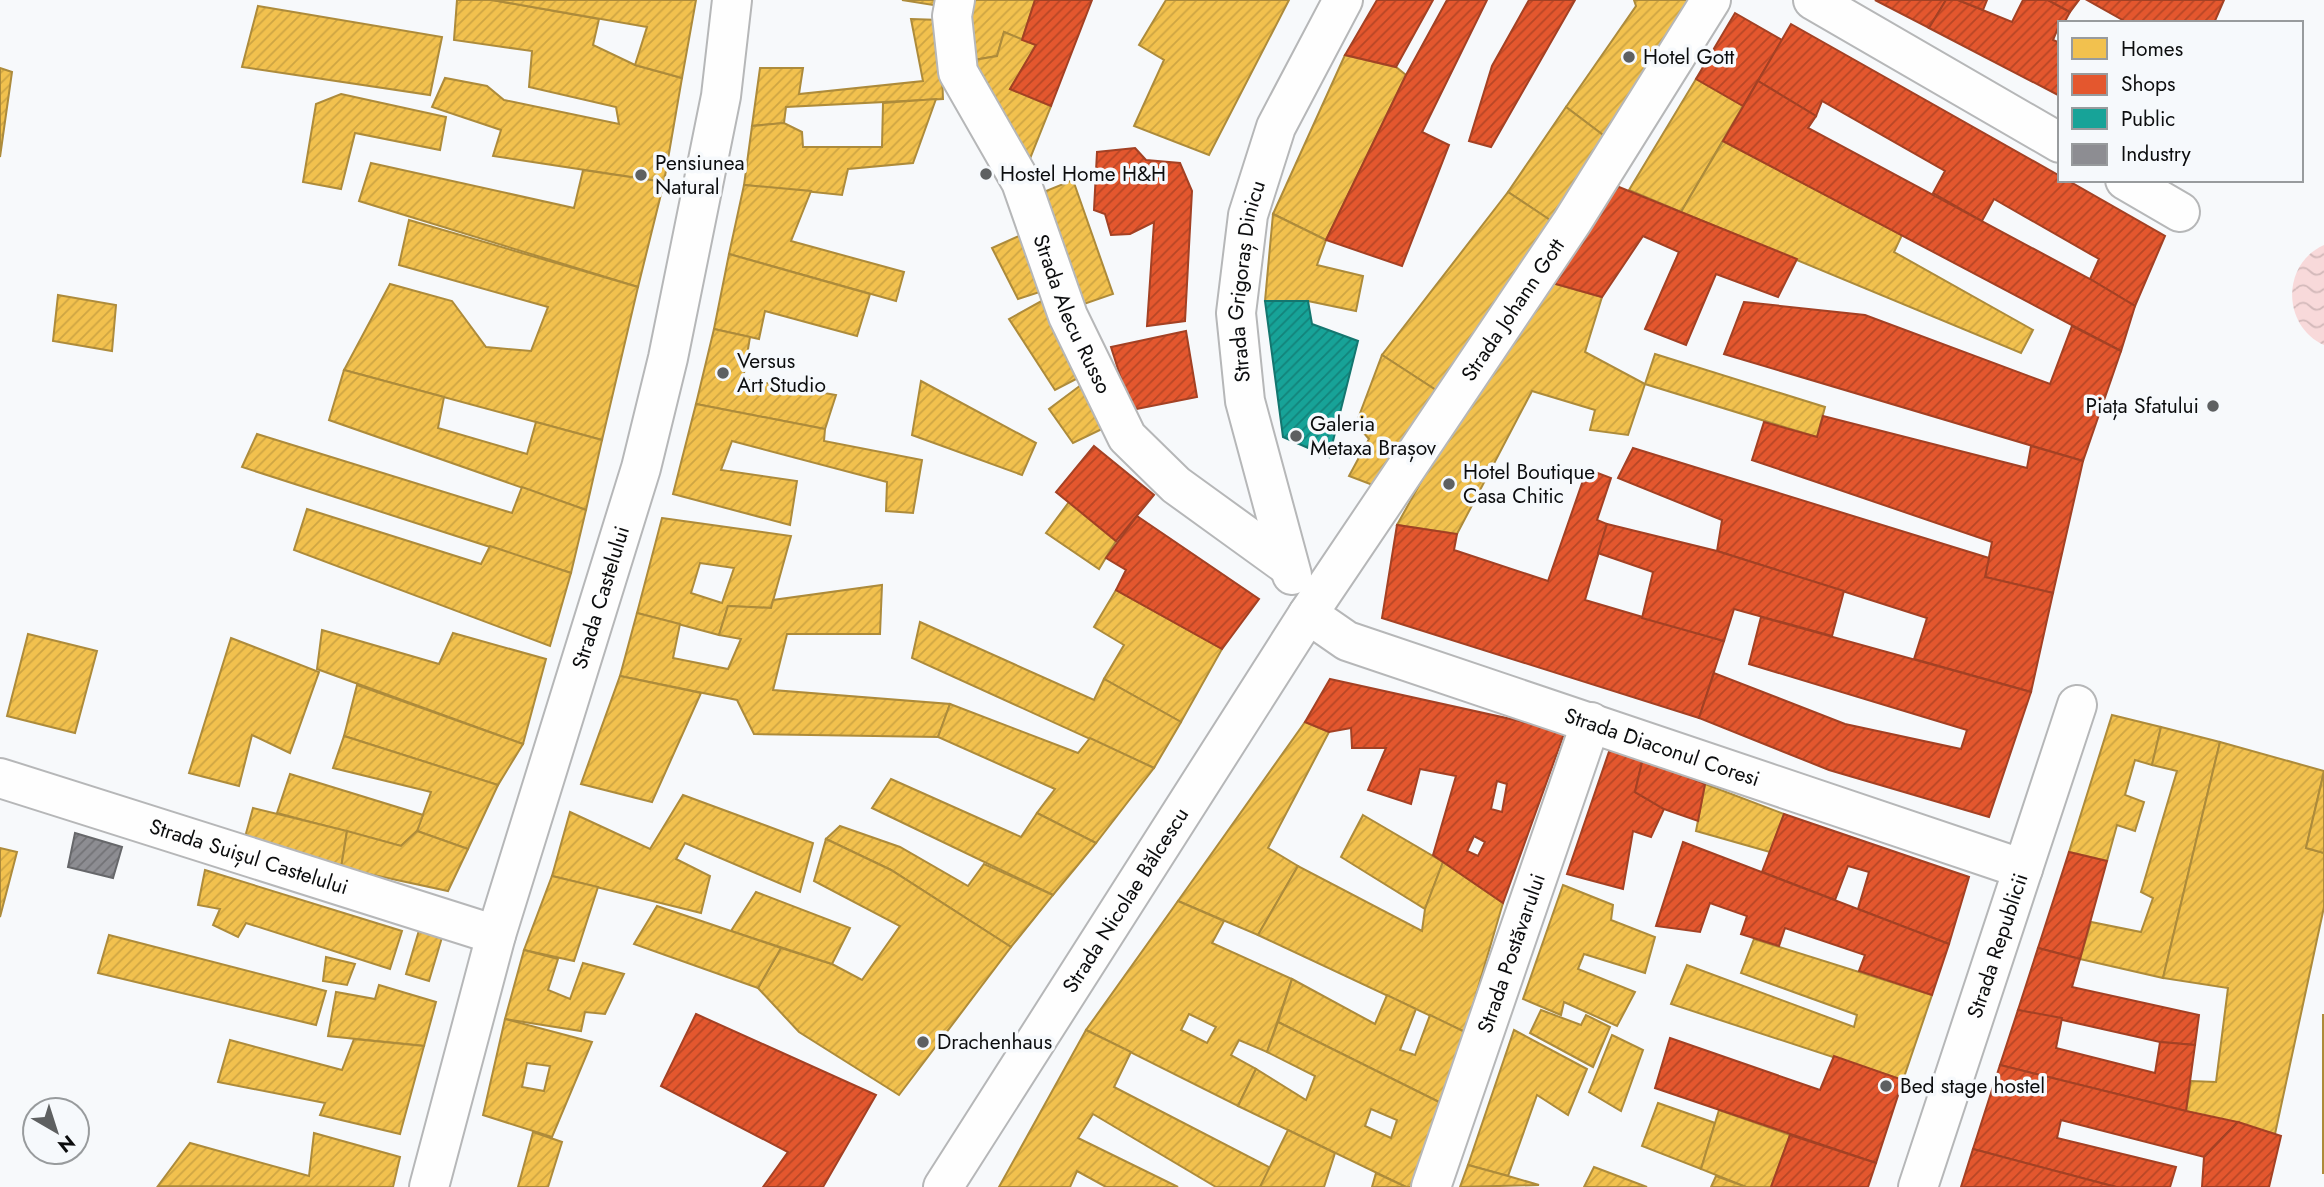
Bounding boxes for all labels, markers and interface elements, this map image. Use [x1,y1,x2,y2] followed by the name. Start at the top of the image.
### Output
[2058,21,2303,182] legend
[2121,34,2183,64] text: Homes
[1643,42,1734,72] place label: Hotel Gott
[1621,49,1637,65] marker: Hotel Gott
[2121,69,2175,99] text: Shops
[2121,104,2175,134] text: Public
[2121,139,2192,169] text: Industry
[655,148,745,202] place label: Pensiunea Natural
[1000,159,1166,189] place label: Hostel Home H&H
[978,166,994,182] marker: Hostel Home H&H
[633,167,649,183] marker: Pensiunea Natural
[1220,177,1273,384] street label: Strada Grigoraș Dinicu
[1026,230,1119,399] street label: Strada Alecu Russo
[1454,233,1572,387] street label: Strada Johann Gott
[737,346,826,400] place label: Versus Art Studio
[715,365,731,381] marker: Versus Art Studio
[2085,391,2199,421] place label: Piața Sfatului
[2205,398,2221,414] marker: Piața Sfatului
[1310,409,1437,463] place label: Galeria Metaxa Brașov
[1288,428,1304,444] marker: Galeria Metaxa Brașov
[1463,457,1595,511] place label: Hotel Boutique Casa Chitic
[1441,476,1457,492] marker: Hotel Boutique Casa Chitic
[564,522,637,673] street label: Strada Castelului
[1560,700,1764,794] street label: Strada Diaconul Coresi
[1055,802,1196,999] street label: Strada Nicolae Bălcescu
[146,811,352,902] street label: Strada Suișul Castelului
[1960,869,2035,1022] street label: Strada Republicii
[1470,870,1553,1037] street label: Strada Postăvarului
[937,1027,1052,1057] place label: Drachenhaus
[915,1034,931,1050] marker: Drachenhaus
[1900,1071,2045,1101] place label: Bed stage hostel
[1878,1078,1894,1094] marker: Bed stage hostel
[21,1096,91,1166] north arrow
[52,1129,81,1159] text: N

